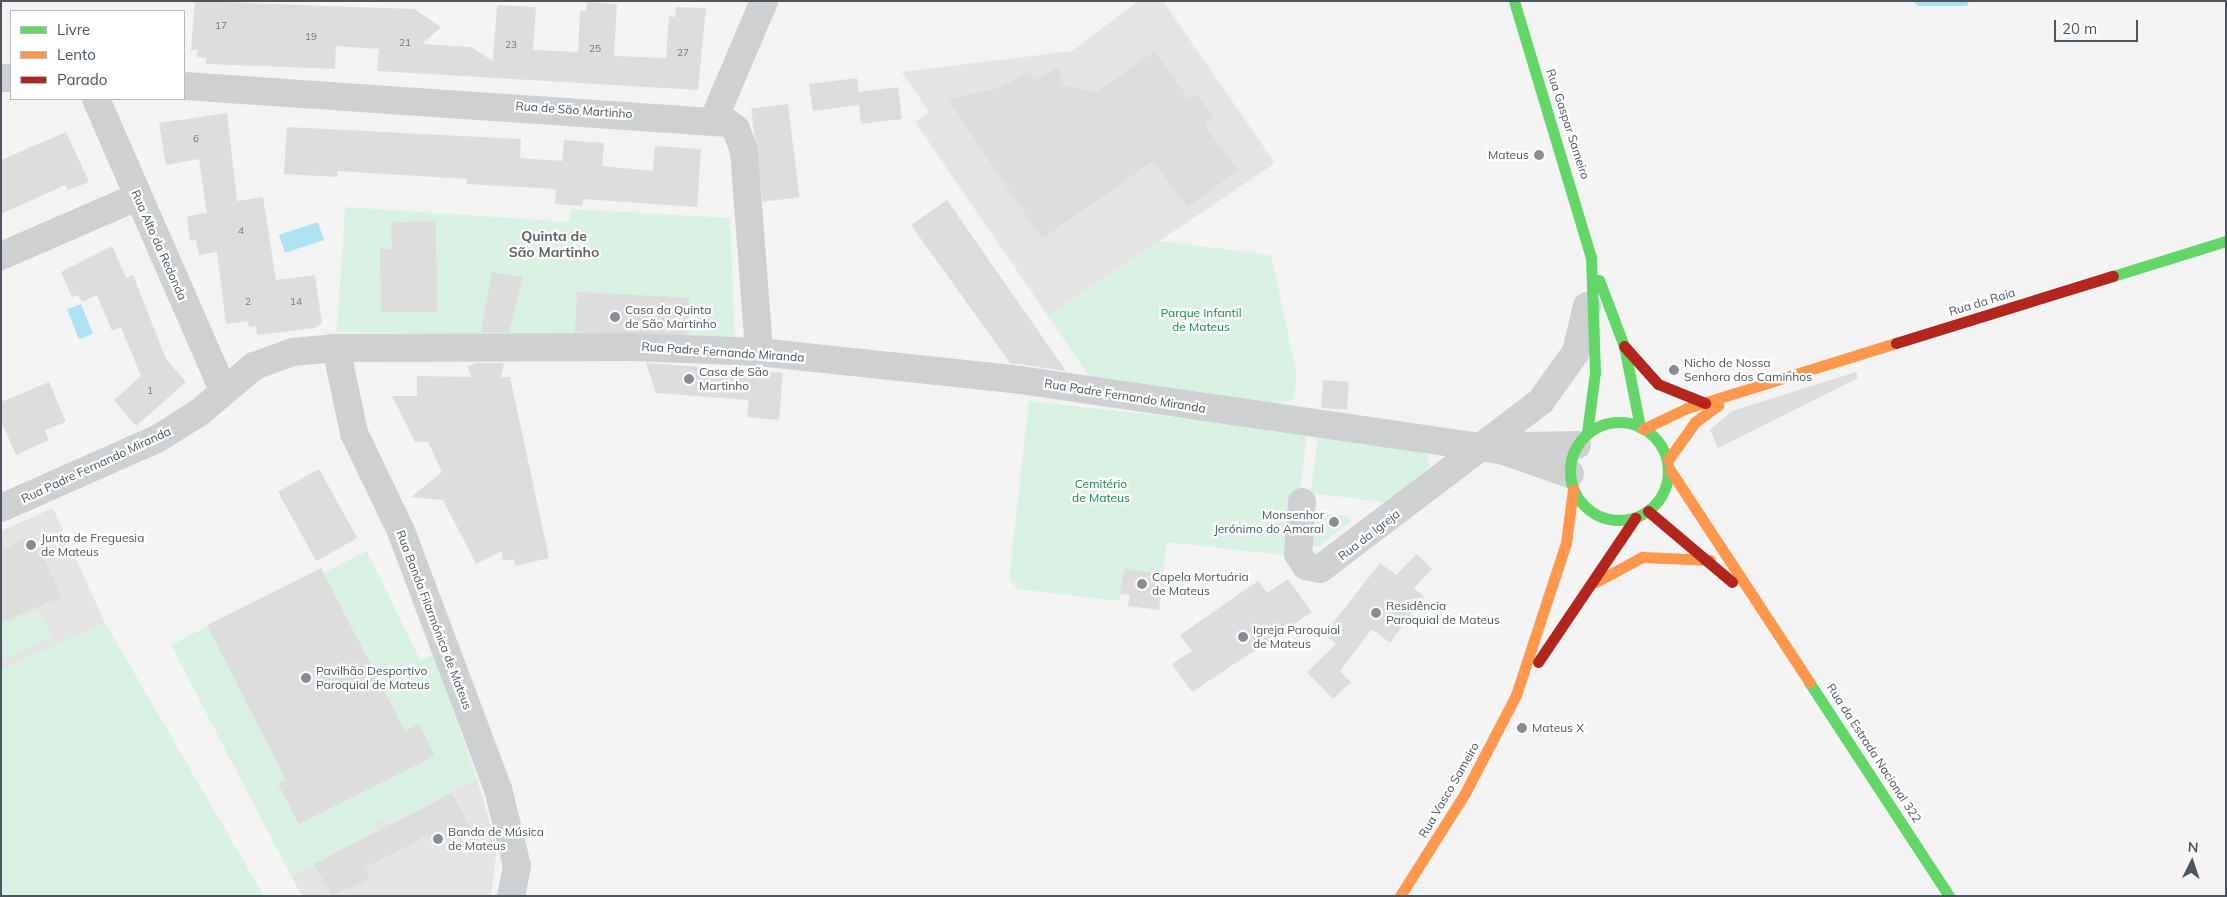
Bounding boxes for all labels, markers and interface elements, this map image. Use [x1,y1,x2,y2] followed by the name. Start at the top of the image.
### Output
[10,10,185,100] legend
[2057,10,2141,42] scale bar
[2062,19,2097,38] text: 20 m
[57,20,90,39] text: Livre
[215,20,227,32] house number: 17
[305,31,317,43] house number: 19
[399,37,411,49] house number: 21
[505,39,517,51] house number: 23
[589,43,601,55] house number: 25
[57,45,96,64] text: Lento
[677,47,689,59] house number: 27
[1543,67,1593,181] street label: Rua Gaspar Sameiro
[57,70,107,89] text: Parado
[515,99,633,121] street label: Rua de São Martinho
[193,133,199,145] house number: 6
[1488,148,1529,162] place label: Mateus
[1533,149,1545,161] marker: Mateus
[128,188,190,302] street label: Rua Alto da Redonda
[238,225,244,237] house number: 4
[509,228,599,260] district label: Quinta de São Martinho
[1947,285,2017,319] street label: Rua da Raia
[245,296,251,308] house number: 2
[290,296,302,308] house number: 14
[625,303,717,331] place label: Casa da Quinta de São Martinho
[1160,306,1242,334] park label: Parque Infantil de Mateus
[609,311,621,323] marker: Casa da Quinta de São Martinho
[641,339,805,365] street label: Rua Padre Fernando Miranda
[1684,356,1812,384] place label: Nicho de Nossa Senhora dos Caminhos
[1668,364,1680,376] marker: Nicho de Nossa Senhora dos Caminhos
[699,365,769,393] place label: Casa de São Martinho
[683,373,695,385] marker: Casa de São Martinho
[1043,376,1207,416] street label: Rua Padre Fernando Miranda
[147,385,153,397] house number: 1
[19,424,173,506] street label: Rua Padre Fernando Miranda
[1072,477,1130,505] park label: Cemitério de Mateus
[1335,506,1403,564] street label: Rua da Igreja
[1214,508,1324,536] place label: Monsenhor Jerónimo do Amaral
[1328,516,1340,528] marker: Monsenhor Jerónimo do Amaral
[393,528,475,712] street label: Rua Banda Filarmónica de Mateus
[41,531,144,559] place label: Junta de Freguesia de Mateus
[25,539,37,551] marker: Junta de Freguesia de Mateus
[1152,570,1249,598] place label: Capela Mortuária de Mateus
[1136,578,1148,590] marker: Capela Mortuária de Mateus
[1386,599,1500,627] place label: Residência Paroquial de Mateus
[1370,607,1382,619] marker: Residência Paroquial de Mateus
[1253,623,1340,651] place label: Igreja Paroquial de Mateus
[1237,631,1249,643] marker: Igreja Paroquial de Mateus
[316,664,430,692] place label: Pavilhão Desportivo Paroquial de Mateus
[300,672,312,684] marker: Pavilhão Desportivo Paroquial de Mateus
[1824,681,1924,825] street label: Rua da Estrada Nacional 322
[1532,721,1584,735] place label: Mateus X
[1516,722,1528,734] marker: Mateus X
[1416,740,1482,840] street label: Rua Vasco Sameiro
[448,825,544,853] place label: Banda de Música de Mateus
[432,833,444,845] marker: Banda de Música de Mateus
[2167,837,2217,887] north arrow
[2187,838,2199,856] text: N

